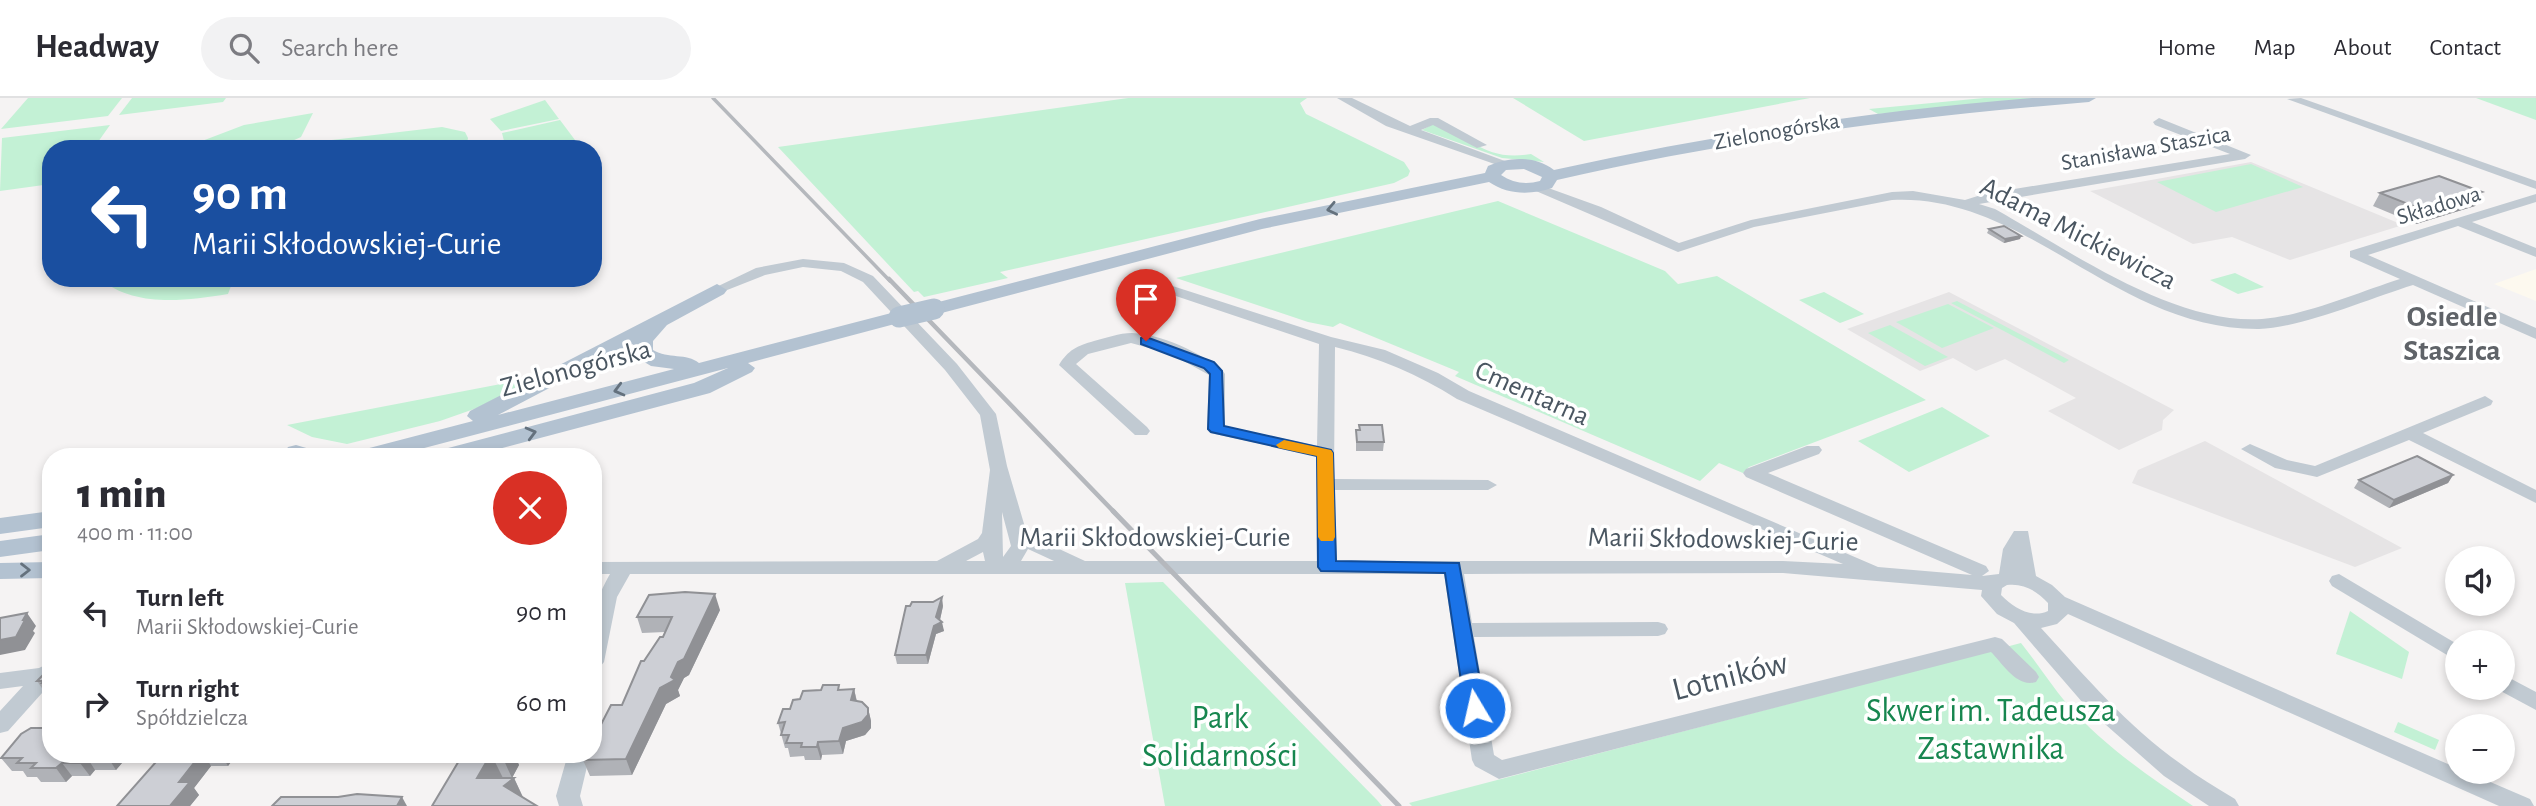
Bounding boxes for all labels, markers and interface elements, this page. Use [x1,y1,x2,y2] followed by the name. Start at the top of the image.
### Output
[201,17,691,80] search box
[225,29,263,67] icon: search
[35,31,159,64] text: Headway
[281,35,399,61] text: Search here
[2158,36,2216,60] text: Home
[2254,36,2296,60] text: Map
[2334,36,2391,60] text: About
[2429,36,2501,60] text: Contact
[1712,110,1842,154] street label: Zielonogórska
[2059,123,2233,175] street label: Stanisława Staszica
[77,168,168,259] icon: left
[192,170,288,219] text: 90 m
[1975,173,2181,295] street label: Adama Mickiewicza
[2394,182,2484,230] street label: Składowa
[1327,200,1339,215] one-way arrow
[192,228,502,260] text: Marii Skłodowskiej-Curie
[1116,269,1176,341] pin
[1127,280,1165,318] icon: arrive
[2403,302,2501,366] district label: Osiedle Staszica
[498,335,654,403] street label: Zielonogórska
[1471,356,1593,432] street label: Cmentarna
[613,382,625,396] one-way arrow
[525,427,537,441] one-way arrow
[493,471,567,545] button: close
[77,473,166,515] text: 1 min
[77,522,193,545] text: 400 m · 11:00
[1020,524,1290,552] street label: Marii Skłodowskiej-Curie
[1587,524,1859,556] street label: Marii Skłodowskiej-Curie
[2445,546,2515,784] map controls
[2445,546,2515,616] button: sound
[20,563,31,578] one-way arrow
[136,585,224,611] text: Turn left
[77,594,115,632] icon: left
[516,599,567,625] text: 90 m
[136,616,359,639] text: Marii Skłodowskiej-Curie
[2445,630,2515,700] button: +
[1669,647,1791,707] street label: Lotników
[1438,671,1512,745] position arrow
[136,676,239,702] text: Turn right
[77,685,115,723] icon: right
[516,690,567,716] text: 60 m
[1866,695,2116,766] park label: Skwer im. Tadeusza Zastawnika
[1142,702,1298,773] park label: Park Solidarności
[136,707,248,730] text: Spółdzielcza
[2445,714,2515,784] button: −

